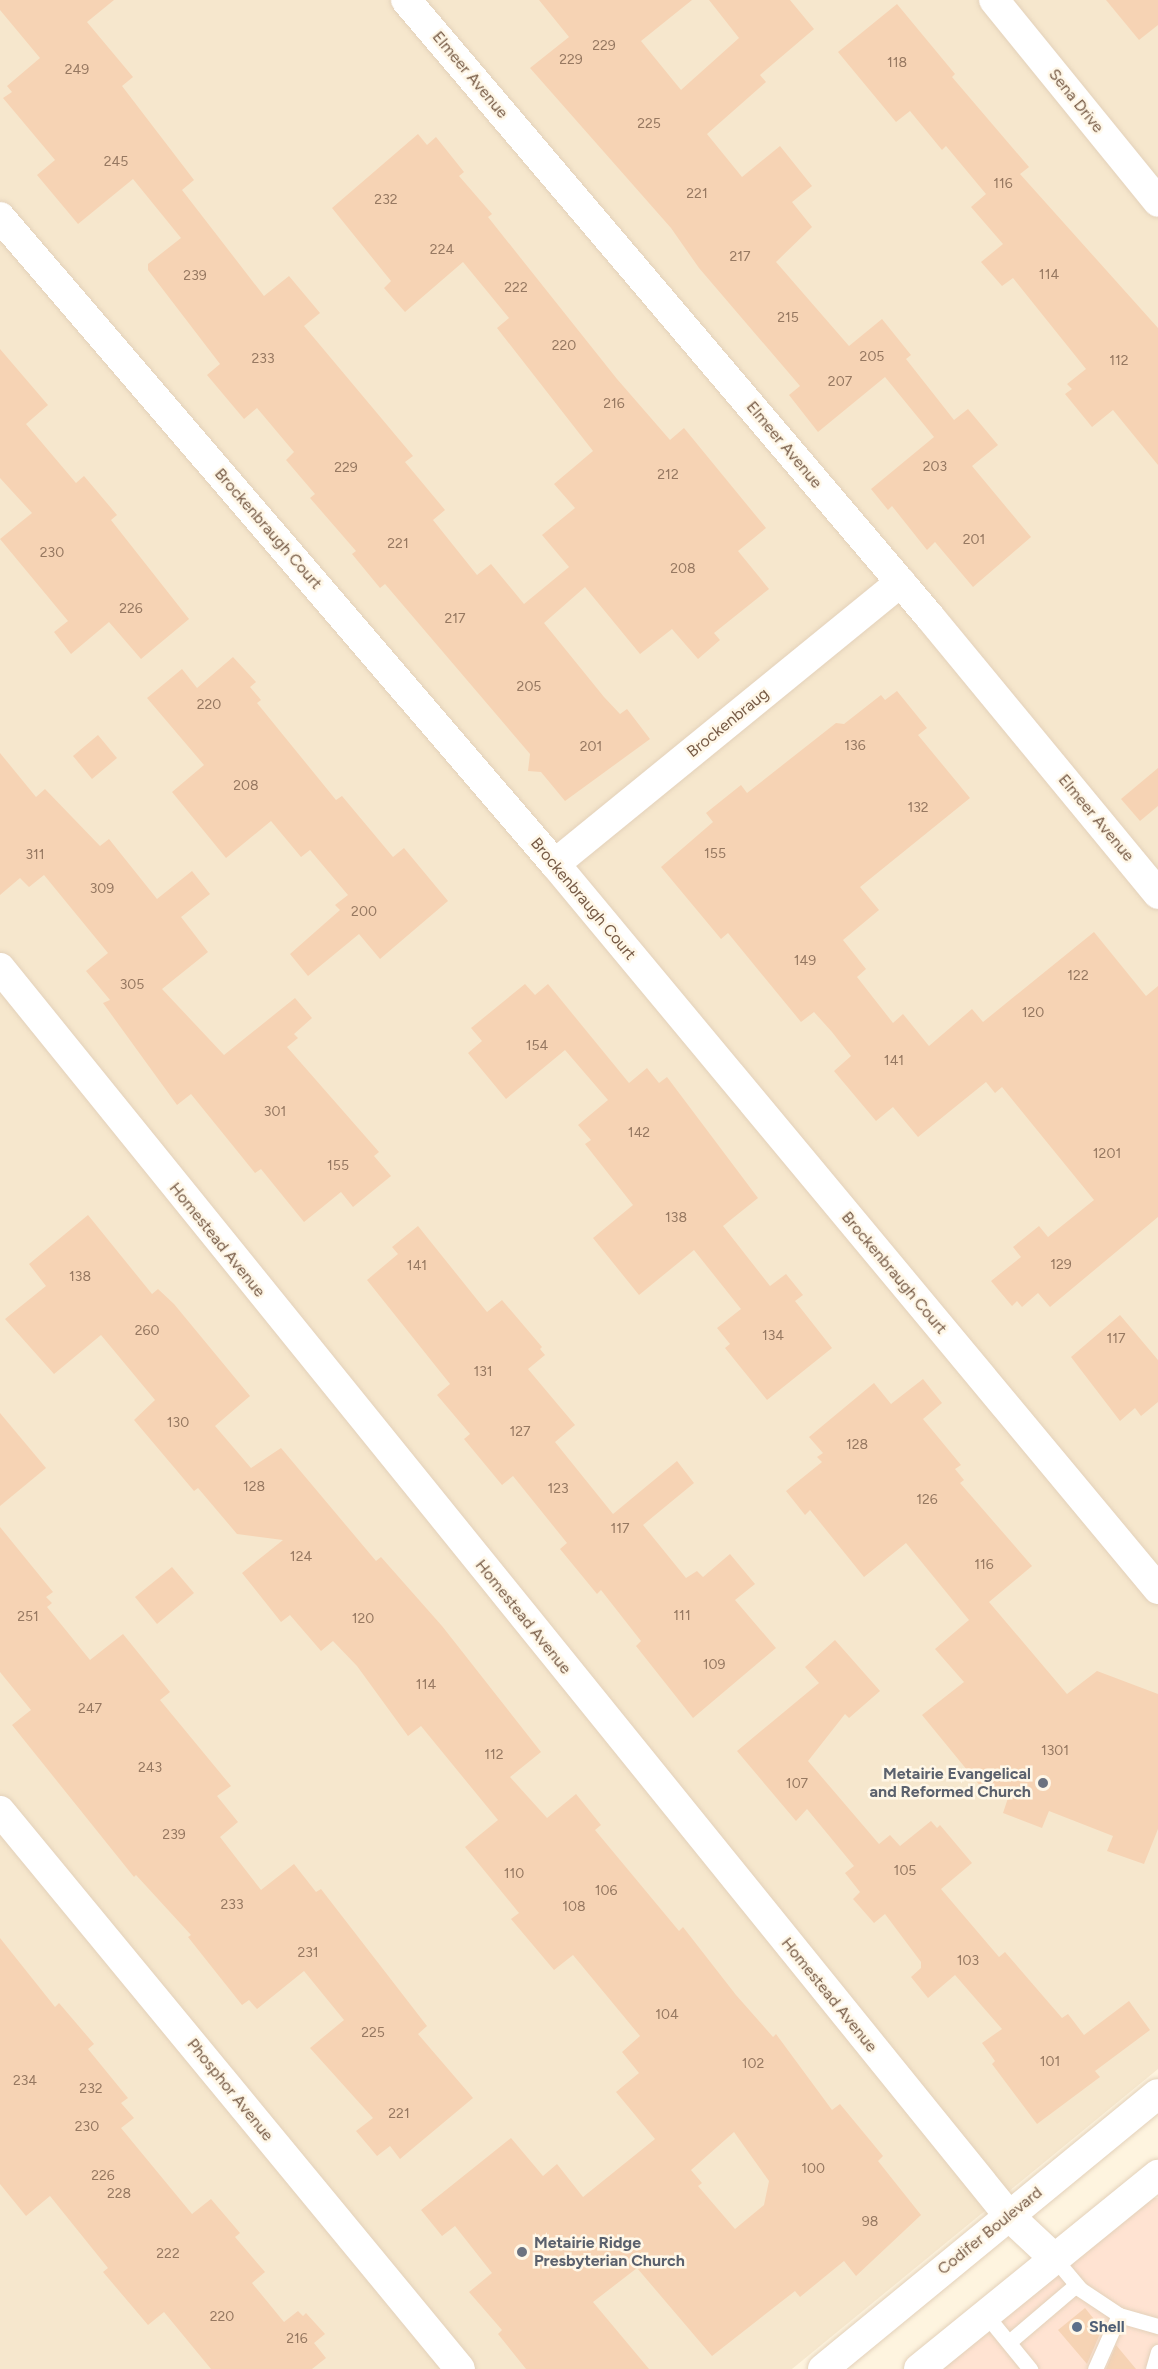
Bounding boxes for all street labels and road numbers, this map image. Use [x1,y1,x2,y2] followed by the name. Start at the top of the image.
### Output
[428,28,512,122] street label: Elmeer Avenue
[1044,65,1108,137] street label: Sena Drive
[742,398,826,492] street label: Elmeer Avenue
[210,465,326,593] street label: Brockenbraugh Court
[683,684,773,762] street label: Brockenbraug
[1054,771,1138,865] street label: Elmeer Avenue
[526,834,640,964] street label: Brockenbraugh Court
[165,1179,269,1301] street label: Homestead Avenue
[837,1208,951,1338] street label: Brockenbraugh Court
[471,1556,575,1678] street label: Homestead Avenue
[777,1934,881,2056] street label: Homestead Avenue
[183,2035,277,2145] street label: Phosphor Avenue
[934,2183,1046,2279] street label: Codifer Boulevard

